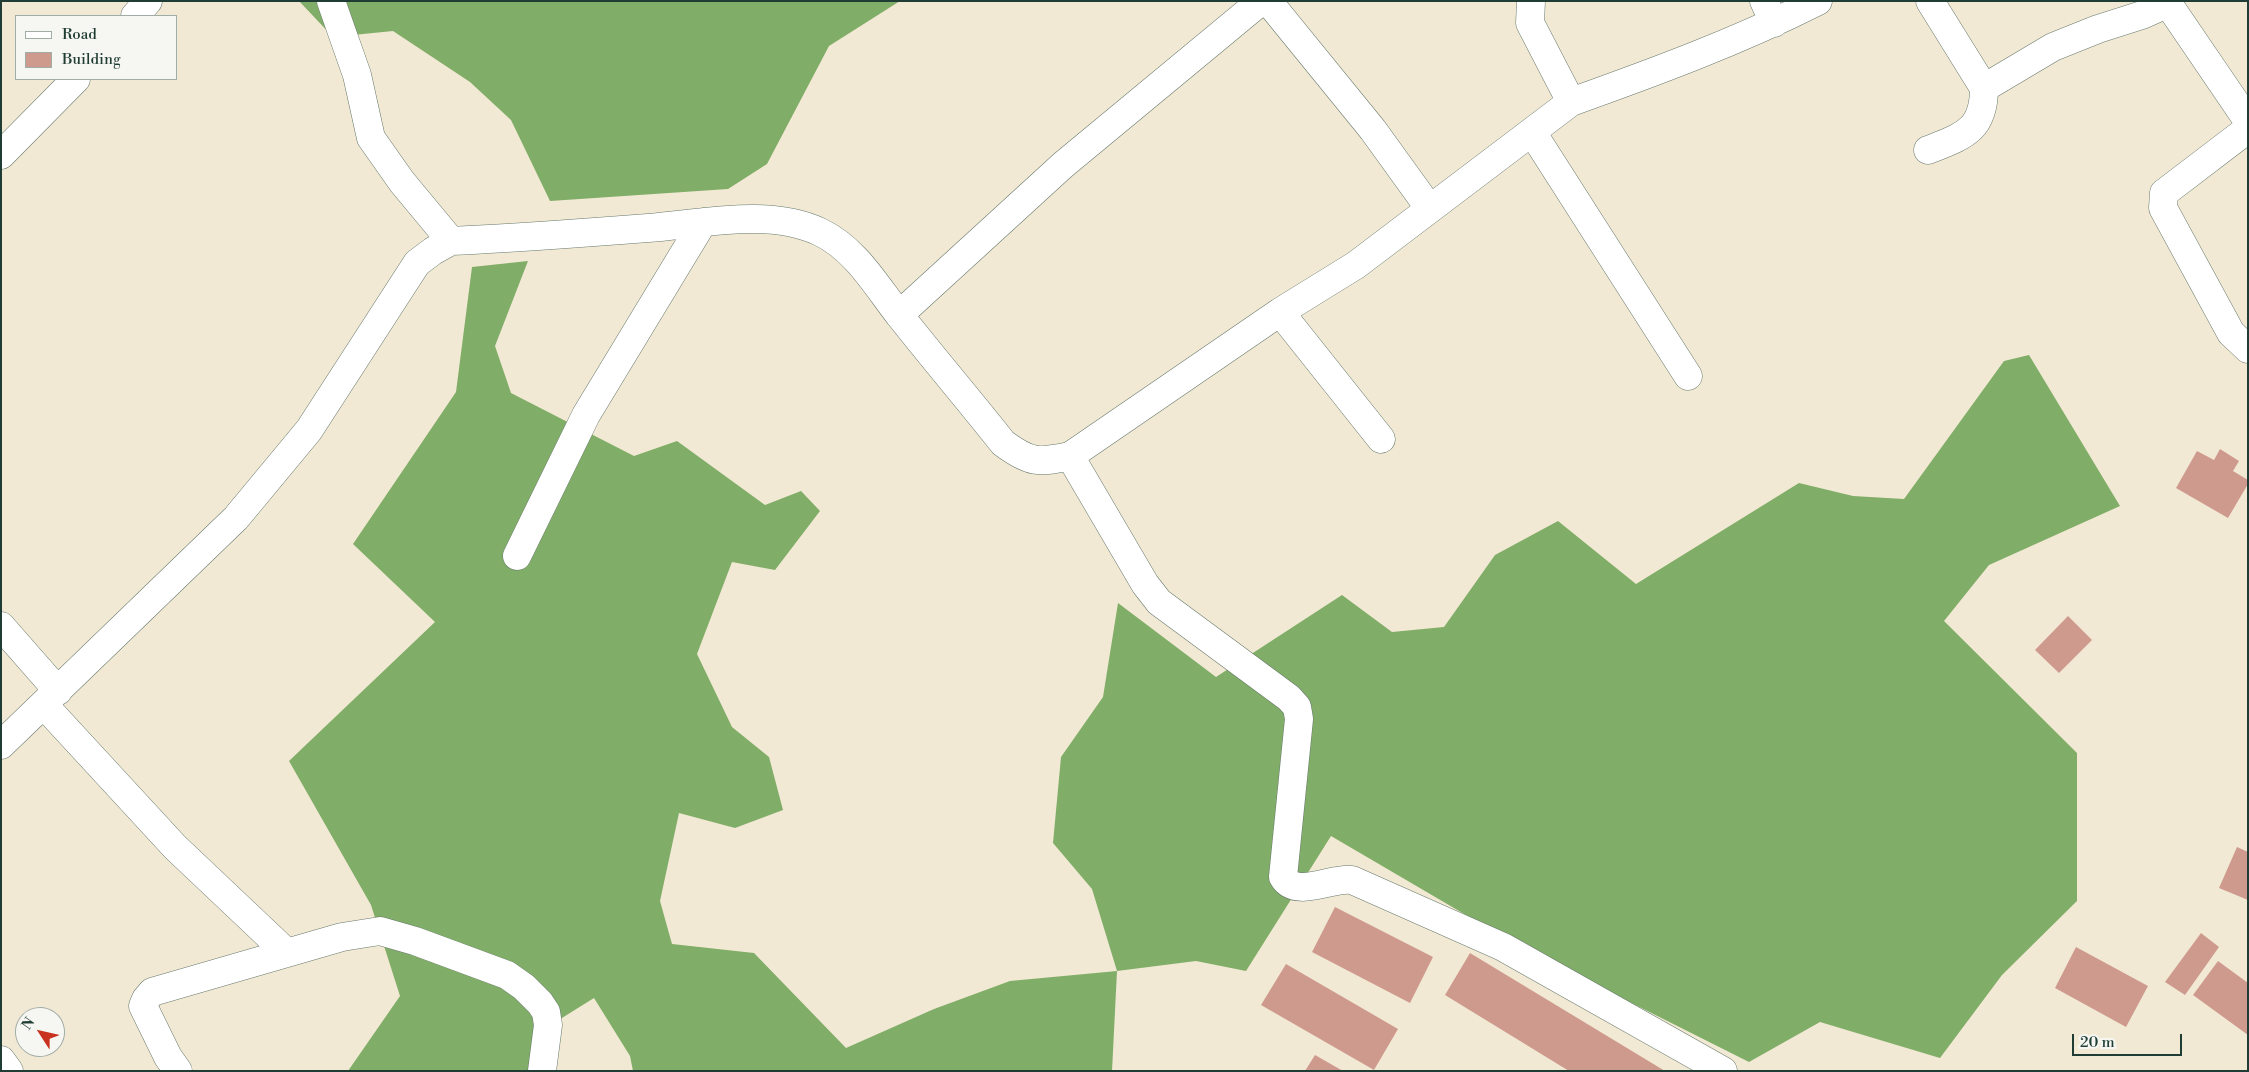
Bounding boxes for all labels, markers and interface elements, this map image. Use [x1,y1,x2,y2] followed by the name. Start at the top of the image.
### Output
[15,15,178,80] legend
[62,25,97,44] text: Road
[62,50,121,69] text: Building
[15,1007,65,1057] north arrow
[18,1014,39,1034] text: N
[2074,1024,2184,1056] scale bar
[2080,1033,2115,1052] text: 20 m

